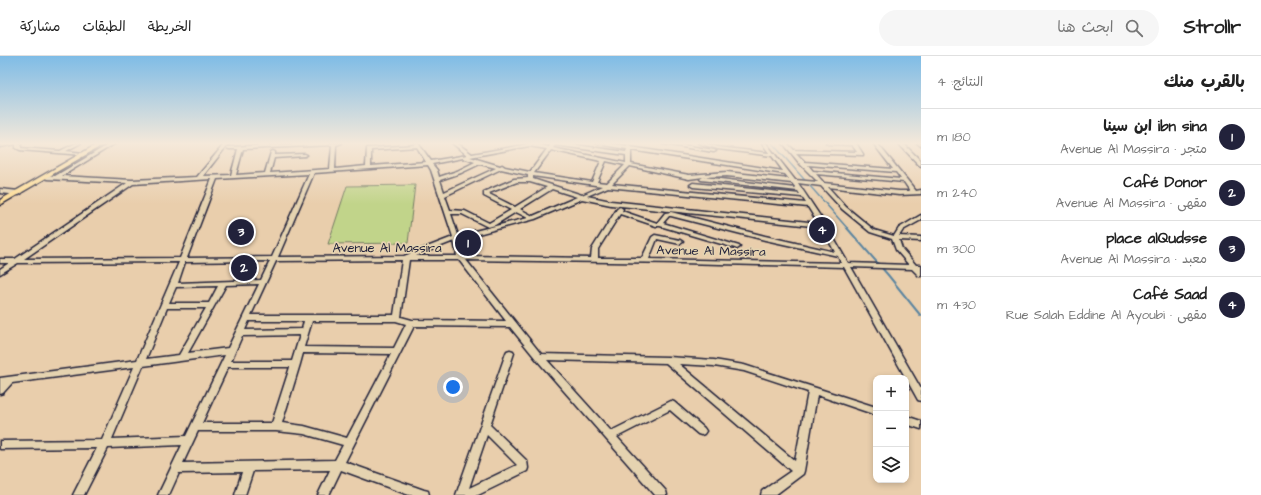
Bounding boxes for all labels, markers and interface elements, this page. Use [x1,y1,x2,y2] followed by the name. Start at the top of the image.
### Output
[879,10,1159,46] search box
[1183,14,1241,41] text: Strollr
[20,17,60,37] text: مشاركة
[82,17,126,37] text: الطبقات
[148,17,191,37] text: الخريطة
[1057,17,1113,38] text: ابحث هنا
[1123,17,1145,39] icon: search
[1164,70,1245,94] text: بالقرب منك
[937,73,983,91] text: النتائج: 4
[1103,116,1207,137] text: ibn sina ابن سينا
[937,128,971,146] text: 180 m
[1231,128,1233,146] text: 1
[1060,140,1207,158] text: متجر · Avenue Al Massira
[1123,172,1207,193] text: Café Donor
[937,184,977,202] text: 240 m
[1228,184,1236,202] text: 2
[1056,194,1207,212] text: مقهى · Avenue Al Massira
[809,215,835,245] pin: 4
[228,217,254,247] pin: 3
[455,228,481,258] pin: 1
[1106,228,1207,249] text: place alQudsse
[332,239,442,257] street label: Avenue Al Massira
[937,240,975,258] text: 300 m
[1229,240,1235,258] text: 3
[656,241,766,261] street label: Avenue Al Massira
[1061,250,1207,268] text: معبد · Avenue Al Massira
[231,253,257,283] pin: 2
[1133,284,1207,305] text: Café Saad
[937,296,976,314] text: 430 m
[1228,296,1236,314] text: 4
[1006,306,1207,324] text: مقهى · Rue Salah Eddine Al Ayoubi
[873,375,909,483] map controls
[873,375,909,411] button: +
[443,377,463,397] your location
[873,411,909,447] button: −
[873,447,909,483] button: layers

